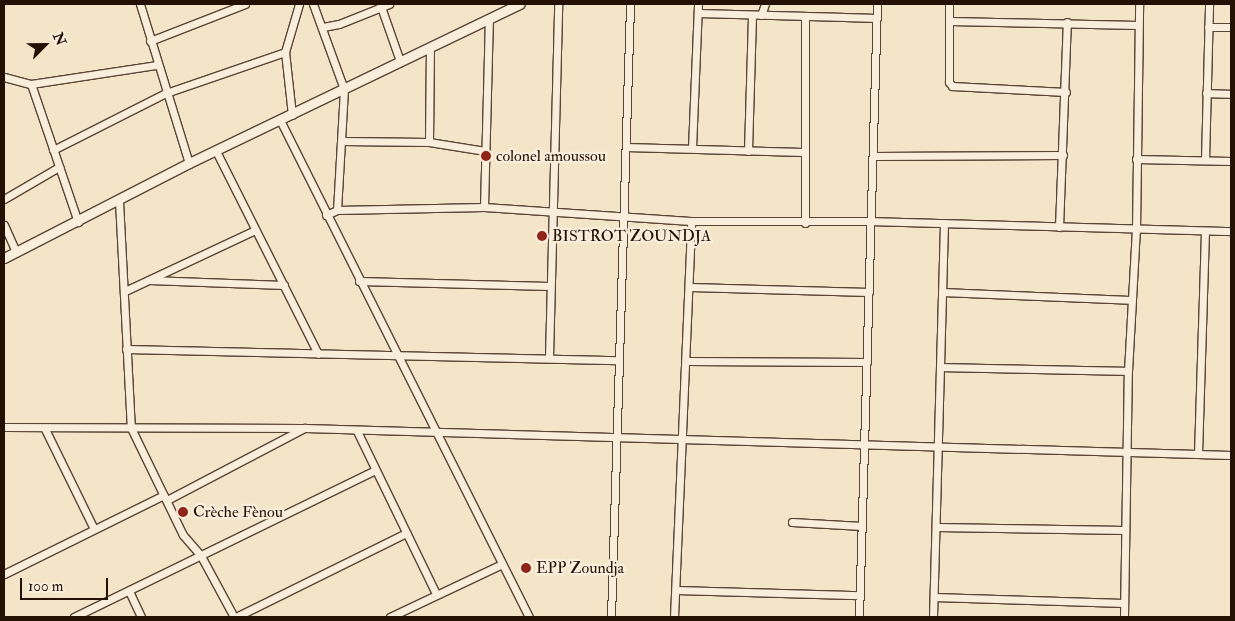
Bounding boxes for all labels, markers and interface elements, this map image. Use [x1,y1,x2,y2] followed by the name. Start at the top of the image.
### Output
[20,20,70,70] north arrow
[49,30,70,48] text: N
[496,146,606,166] place label: colonel amoussou
[480,150,492,162] marker: colonel amoussou
[552,226,711,246] place label: BISTROT ZOUNDJA
[536,230,548,242] marker: BISTROT ZOUNDJA
[193,502,283,522] place label: Crèche Fènou
[177,506,189,518] marker: Crèche Fènou
[536,558,624,578] place label: EPP Zoundja
[520,562,532,574] marker: EPP Zoundja
[22,568,110,600] scale bar
[28,577,63,596] text: 100 m

